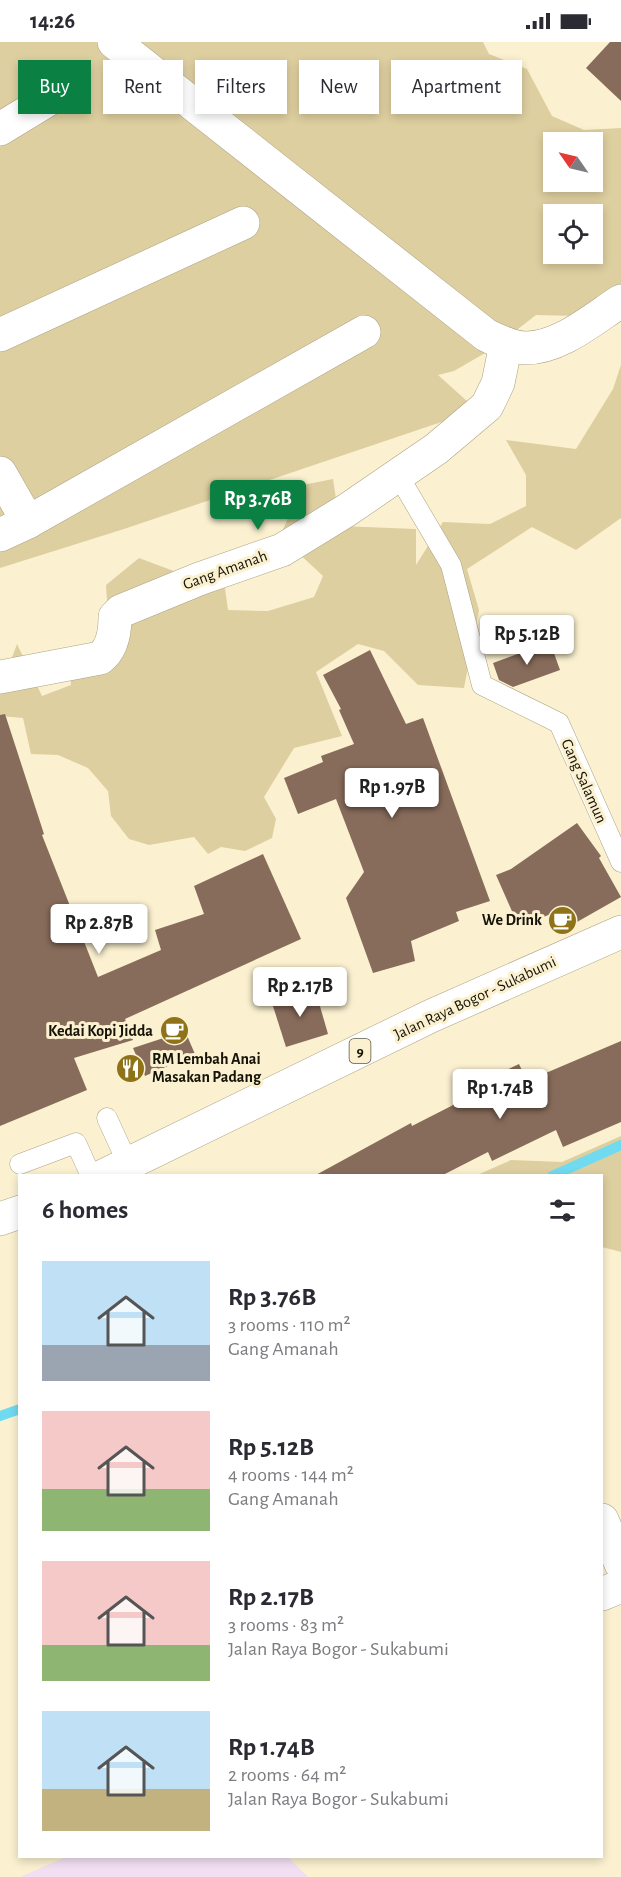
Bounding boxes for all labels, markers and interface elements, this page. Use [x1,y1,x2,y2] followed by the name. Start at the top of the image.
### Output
[30,10,75,32] text: 14:26
[18,60,91,114] chip: Buy
[103,60,183,114] chip: Rent
[195,60,287,114] chip: Filters
[299,60,379,114] chip: New
[391,60,522,114] chip: Apartment
[543,132,603,192] north arrow
[543,132,603,264] map controls
[543,204,603,264] button: locate
[196,480,320,531] pin: Rp 3.76B
[224,489,292,509] text: Rp 3.76B
[181,547,269,593] street label: Gang Amanah
[465,615,589,666] pin: Rp 5.12B
[494,624,560,644] text: Rp 5.12B
[558,737,610,825] street label: Gang Salamun
[330,768,454,819] pin: Rp 1.97B
[359,777,425,797] text: Rp 1.97B
[37,904,161,955] pin: Rp 2.87B
[547,904,579,936] cafe icon: We Drink
[482,912,542,928] place label: We Drink
[65,913,133,933] text: Rp 2.87B
[392,953,559,1043] street label: Jalan Raya Bogor - Sukabumi
[238,967,362,1018] pin: Rp 2.17B
[267,976,333,996] text: Rp 2.17B
[158,1015,190,1047] cafe icon: Kedai Kopi Jidda
[48,1023,153,1039] place label: Kedai Kopi Jidda
[350,1039,370,1063] road number: 9
[152,1051,262,1085] place label: RM Lembah Anai Masakan Padang
[115,1052,147,1084] restaurant icon: RM Lembah Anai Masakan Padang
[438,1069,562,1120] pin: Rp 1.74B
[467,1078,533,1098] text: Rp 1.74B
[546,1194,579,1227] icon: filters
[42,1197,128,1223] text: 6 homes
[228,1284,316,1310] text: Rp 3.76B
[90,1285,162,1357] icon: home
[228,1315,351,1335] text: 3 rooms · 110 m²
[228,1339,339,1359] text: Gang Amanah
[228,1434,314,1460] text: Rp 5.12B
[90,1435,162,1507] icon: home
[228,1465,354,1485] text: 4 rooms · 144 m²
[228,1489,339,1509] text: Gang Amanah
[228,1584,314,1610] text: Rp 2.17B
[90,1585,162,1657] icon: home
[228,1615,344,1635] text: 3 rooms · 83 m²
[228,1639,449,1659] text: Jalan Raya Bogor - Sukabumi
[228,1734,315,1760] text: Rp 1.74B
[90,1735,162,1807] icon: home
[228,1765,346,1785] text: 2 rooms · 64 m²
[228,1789,449,1809] text: Jalan Raya Bogor - Sukabumi

